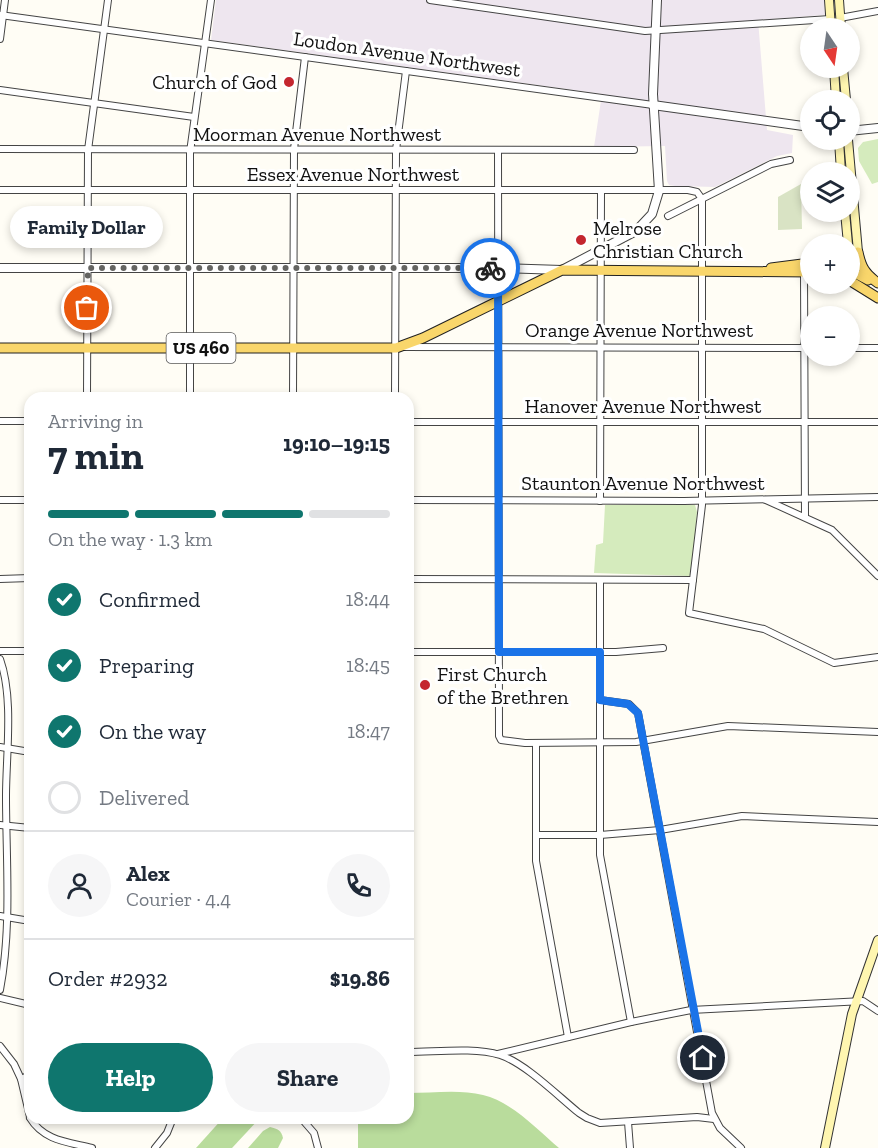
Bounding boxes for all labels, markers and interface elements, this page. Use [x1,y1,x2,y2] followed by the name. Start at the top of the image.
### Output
[800,18,860,78] north arrow
[800,18,860,366] map controls
[292,26,523,82] street label: Loudon Avenue Northwest
[152,70,277,94] place label: Church of God
[282,75,296,89] marker: Church of God
[800,90,860,150] button: locate
[193,122,442,146] street label: Moorman Avenue Northwest
[247,162,460,186] street label: Essex Avenue Northwest
[800,162,860,222] button: layers
[10,206,164,248] callout: Family Dollar
[27,215,146,239] text: Family Dollar
[593,216,744,263] place label: Melrose Christian Church
[574,233,588,247] marker: Melrose Christian Church
[800,234,860,294] button: +
[460,238,520,298] courier
[474,252,507,285] icon: bike
[61,282,112,333] pin
[70,291,103,324] icon: bag
[800,306,860,366] button: −
[525,318,754,342] street label: Orange Avenue Northwest
[166,333,236,363] road number: US 460
[524,394,762,418] street label: Hanover Avenue Northwest
[48,409,143,433] text: Arriving in
[283,430,390,457] text: 19:10–19:15
[48,432,144,479] text: 7 min
[521,471,765,495] street label: Staunton Avenue Northwest
[48,527,212,551] text: On the way · 1.3 km
[48,583,81,616] icon: check
[99,586,200,613] text: Confirmed
[346,587,390,611] text: 18:44
[48,649,81,682] icon: check
[99,652,194,679] text: Preparing
[346,653,390,677] text: 18:45
[437,662,569,709] place label: First Church of the Brethren
[418,678,432,692] marker: First Church of the Brethren
[48,715,81,748] icon: check
[99,718,206,745] text: On the way
[347,719,390,743] text: 18:47
[99,784,189,811] text: Delivered
[48,854,111,917] button: person
[327,854,390,917] button: phone
[126,860,170,887] text: Alex
[126,887,231,911] text: Courier · 4.4
[48,965,168,992] text: Order #2932
[330,965,390,992] text: $19.86
[677,1032,728,1083] pin
[686,1041,719,1074] icon: home
[48,1043,213,1112] button: Help
[225,1043,390,1112] button: Share

